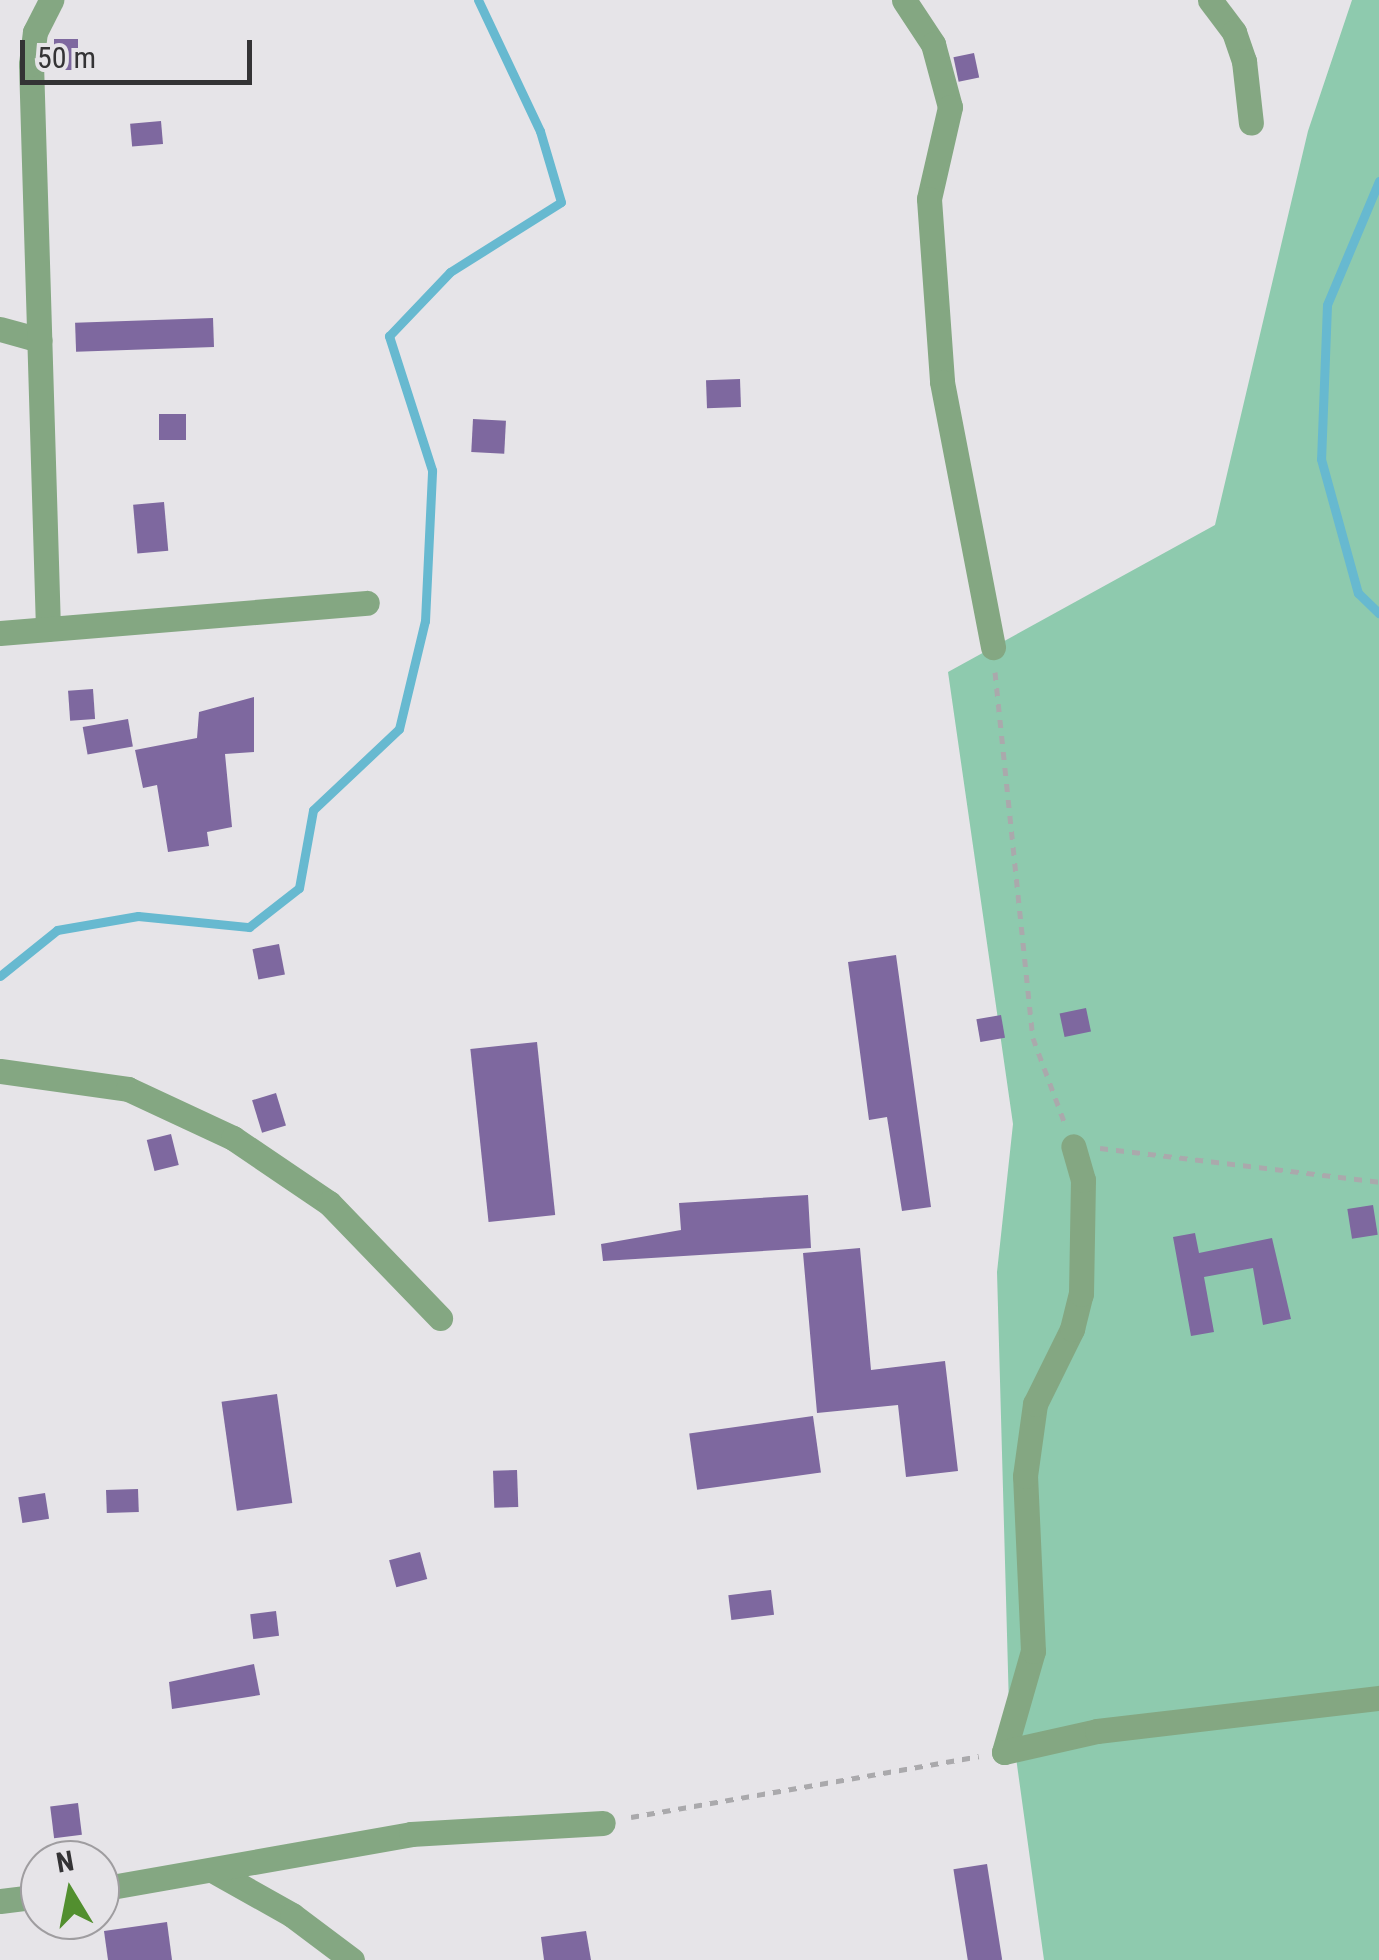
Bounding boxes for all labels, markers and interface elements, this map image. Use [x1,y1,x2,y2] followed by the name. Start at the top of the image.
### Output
[25,20,258,82] scale bar
[37,40,96,75] text: 50 m
[20,1840,120,1940] north arrow
[54,1844,76,1880] text: N

